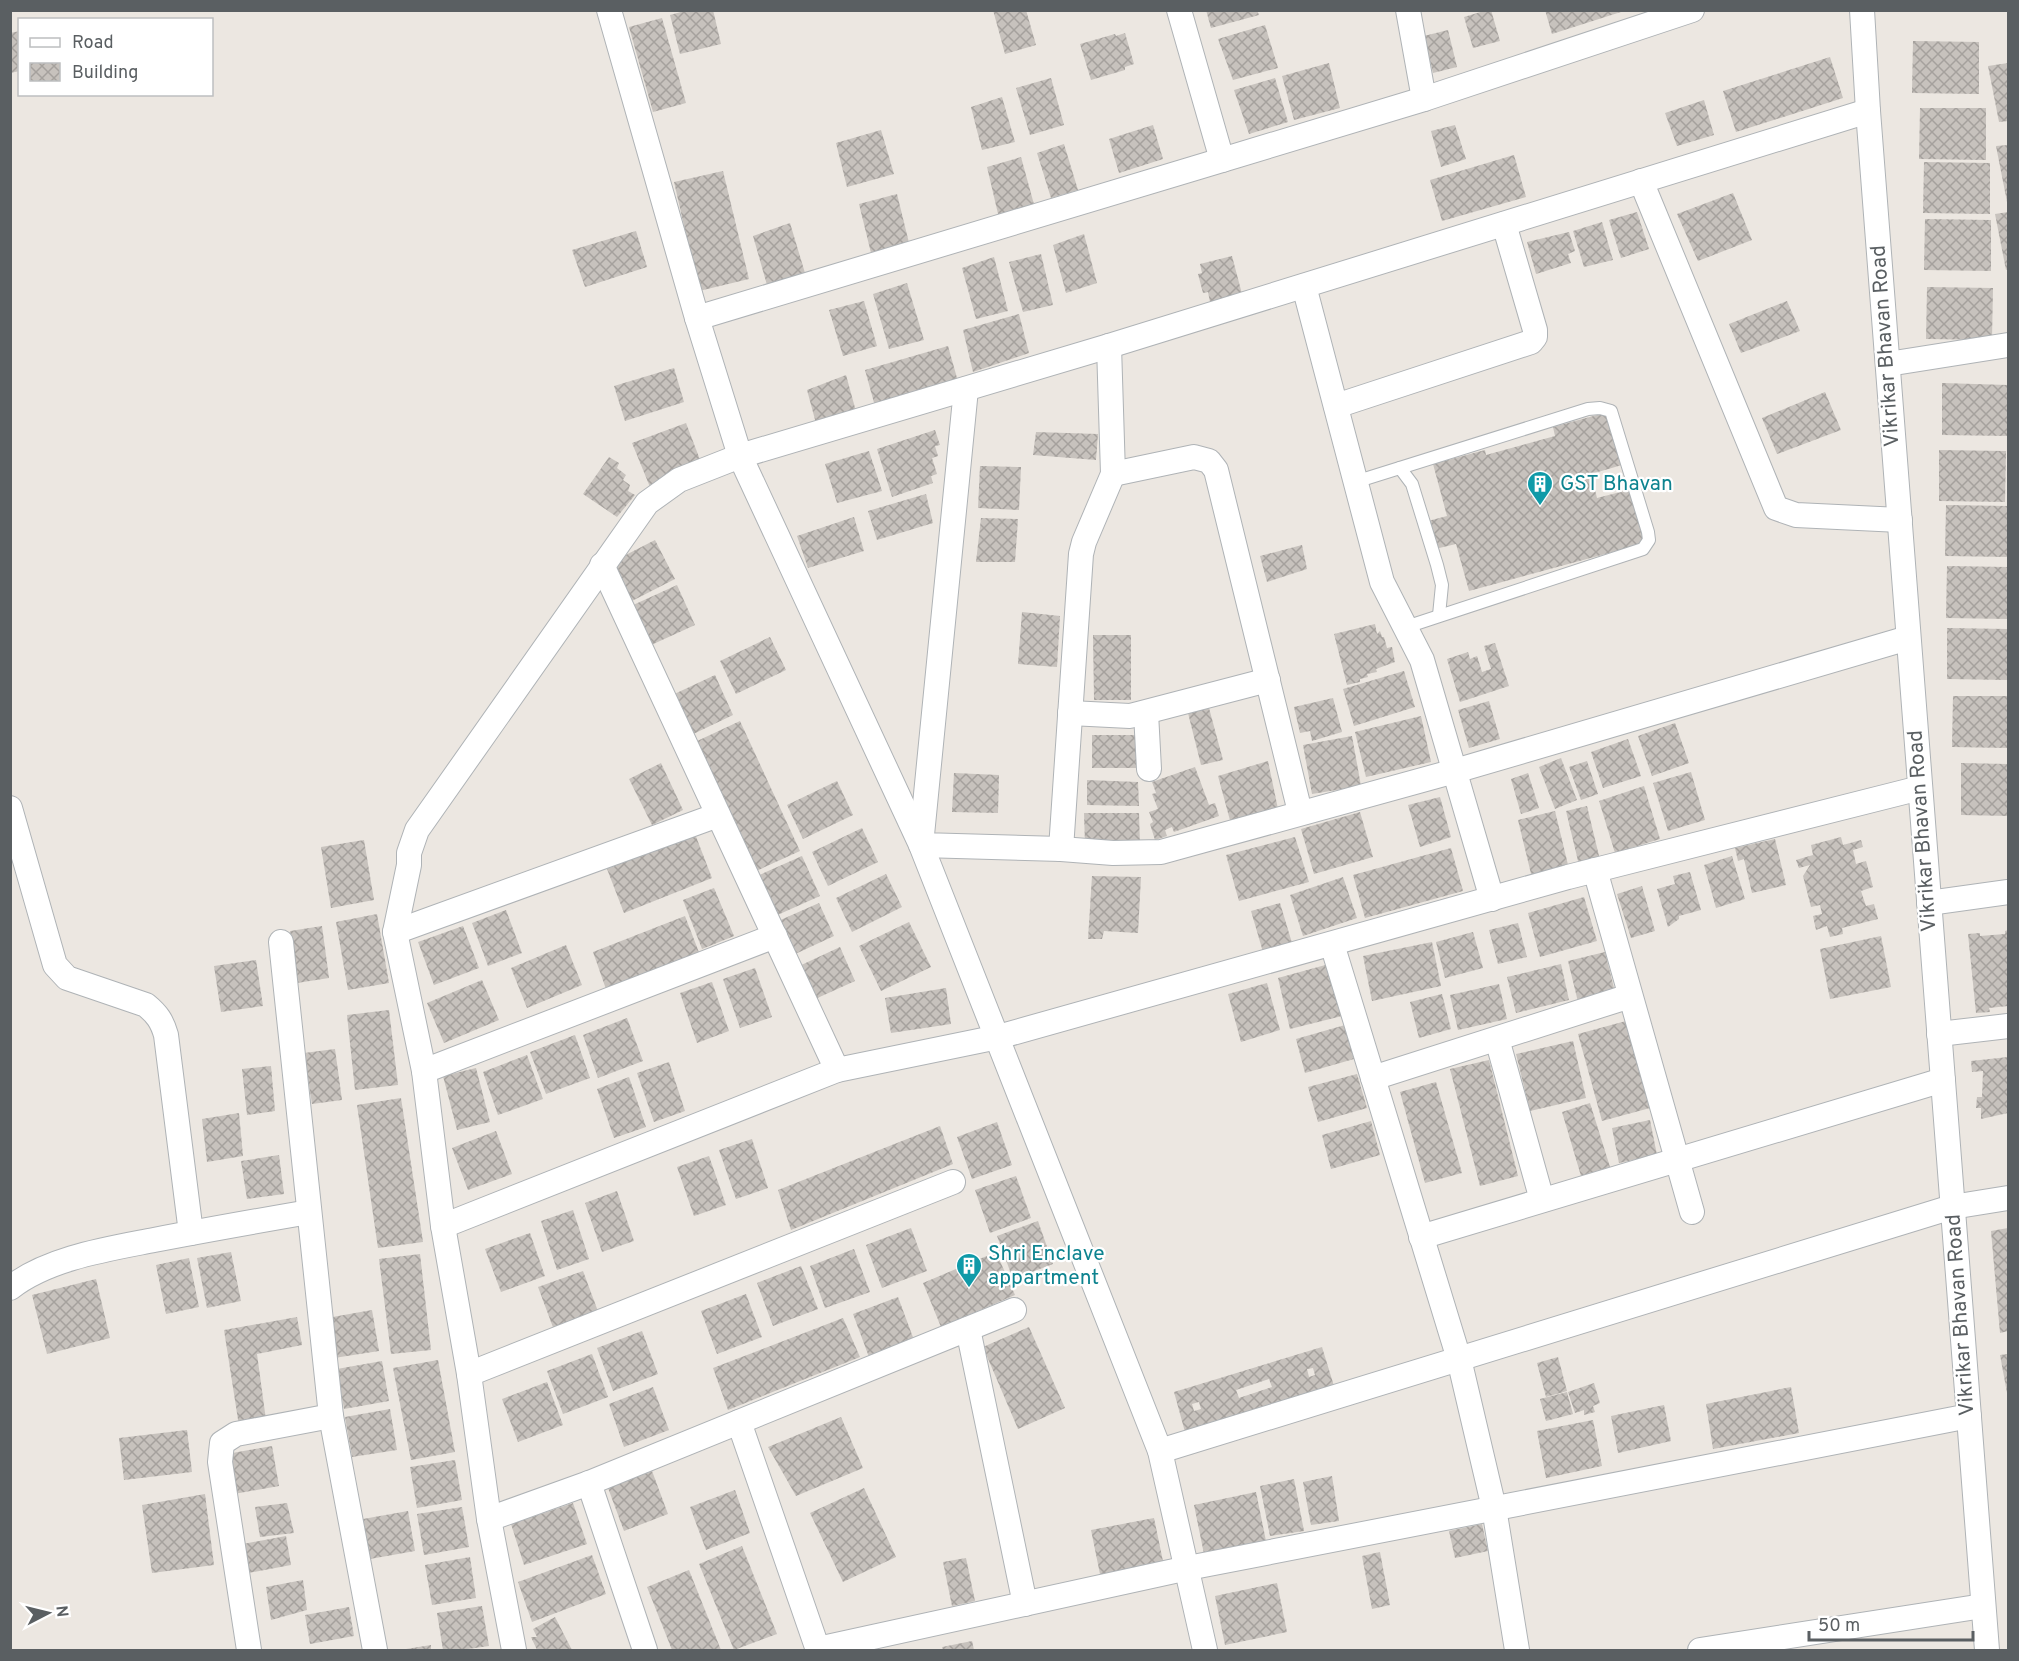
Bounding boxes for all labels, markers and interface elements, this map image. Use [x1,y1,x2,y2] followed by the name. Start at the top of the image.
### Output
[18,18,213,96] legend
[72,32,114,55] text: Road
[72,62,138,85] text: Building
[1865,244,1907,448] street label: Vikrikar Bhavan Road
[1525,469,1555,507] building icon: GST Bhavan
[1560,471,1673,498] place label: GST Bhavan
[1902,729,1944,933] street label: Vikrikar Bhavan Road
[1940,1213,1982,1417] street label: Vikrikar Bhavan Road
[988,1241,1105,1292] place label: Shri Enclave appartment
[954,1251,984,1289] building icon: Shri Enclave appartment
[18,1583,78,1643] north arrow
[50,1604,72,1618] text: N
[1809,1604,1972,1642] scale bar
[1818,1615,1860,1638] text: 50 m

